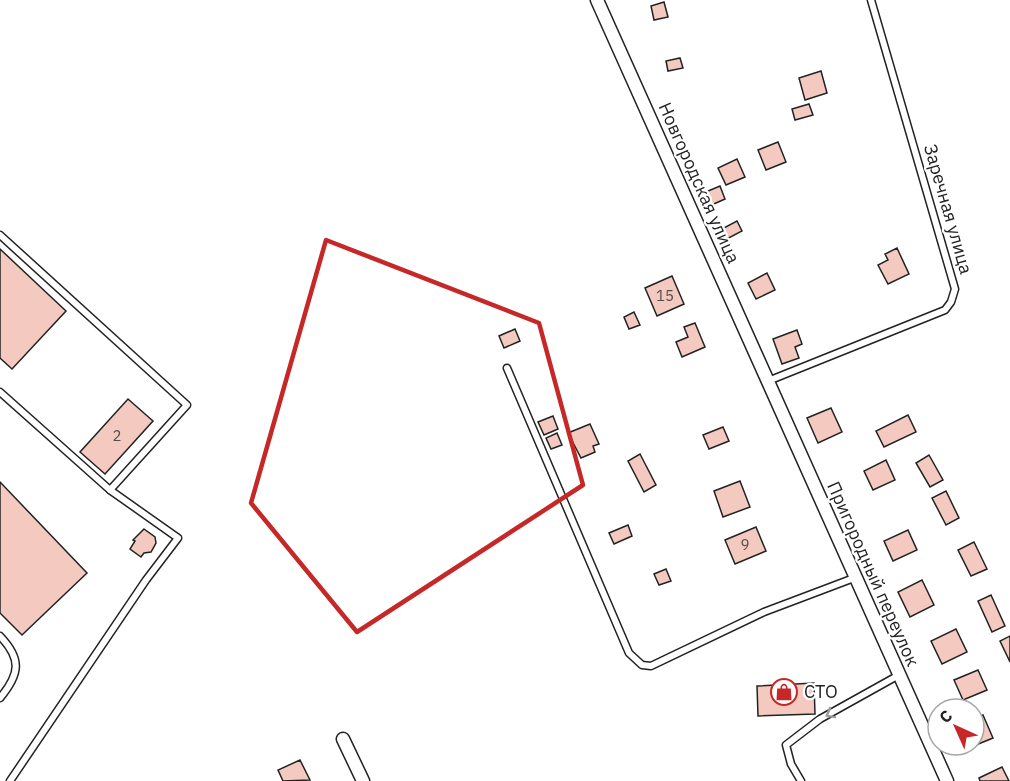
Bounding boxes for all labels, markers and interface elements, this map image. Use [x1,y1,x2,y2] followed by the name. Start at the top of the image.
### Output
[654,99,745,267] street label: Новгородская улица
[919,141,978,277] street label: Заречная улица
[656,286,674,305] house number: 15
[112,426,122,445] house number: 2
[822,478,925,670] street label: Пригородный переулок
[740,535,750,554] house number: 9
[769,677,799,707] shop icon: СТО
[804,680,838,703] place label: СТО
[926,697,986,757] north arrow
[935,706,956,727] text: С
[826,707,836,718] one-way arrow

